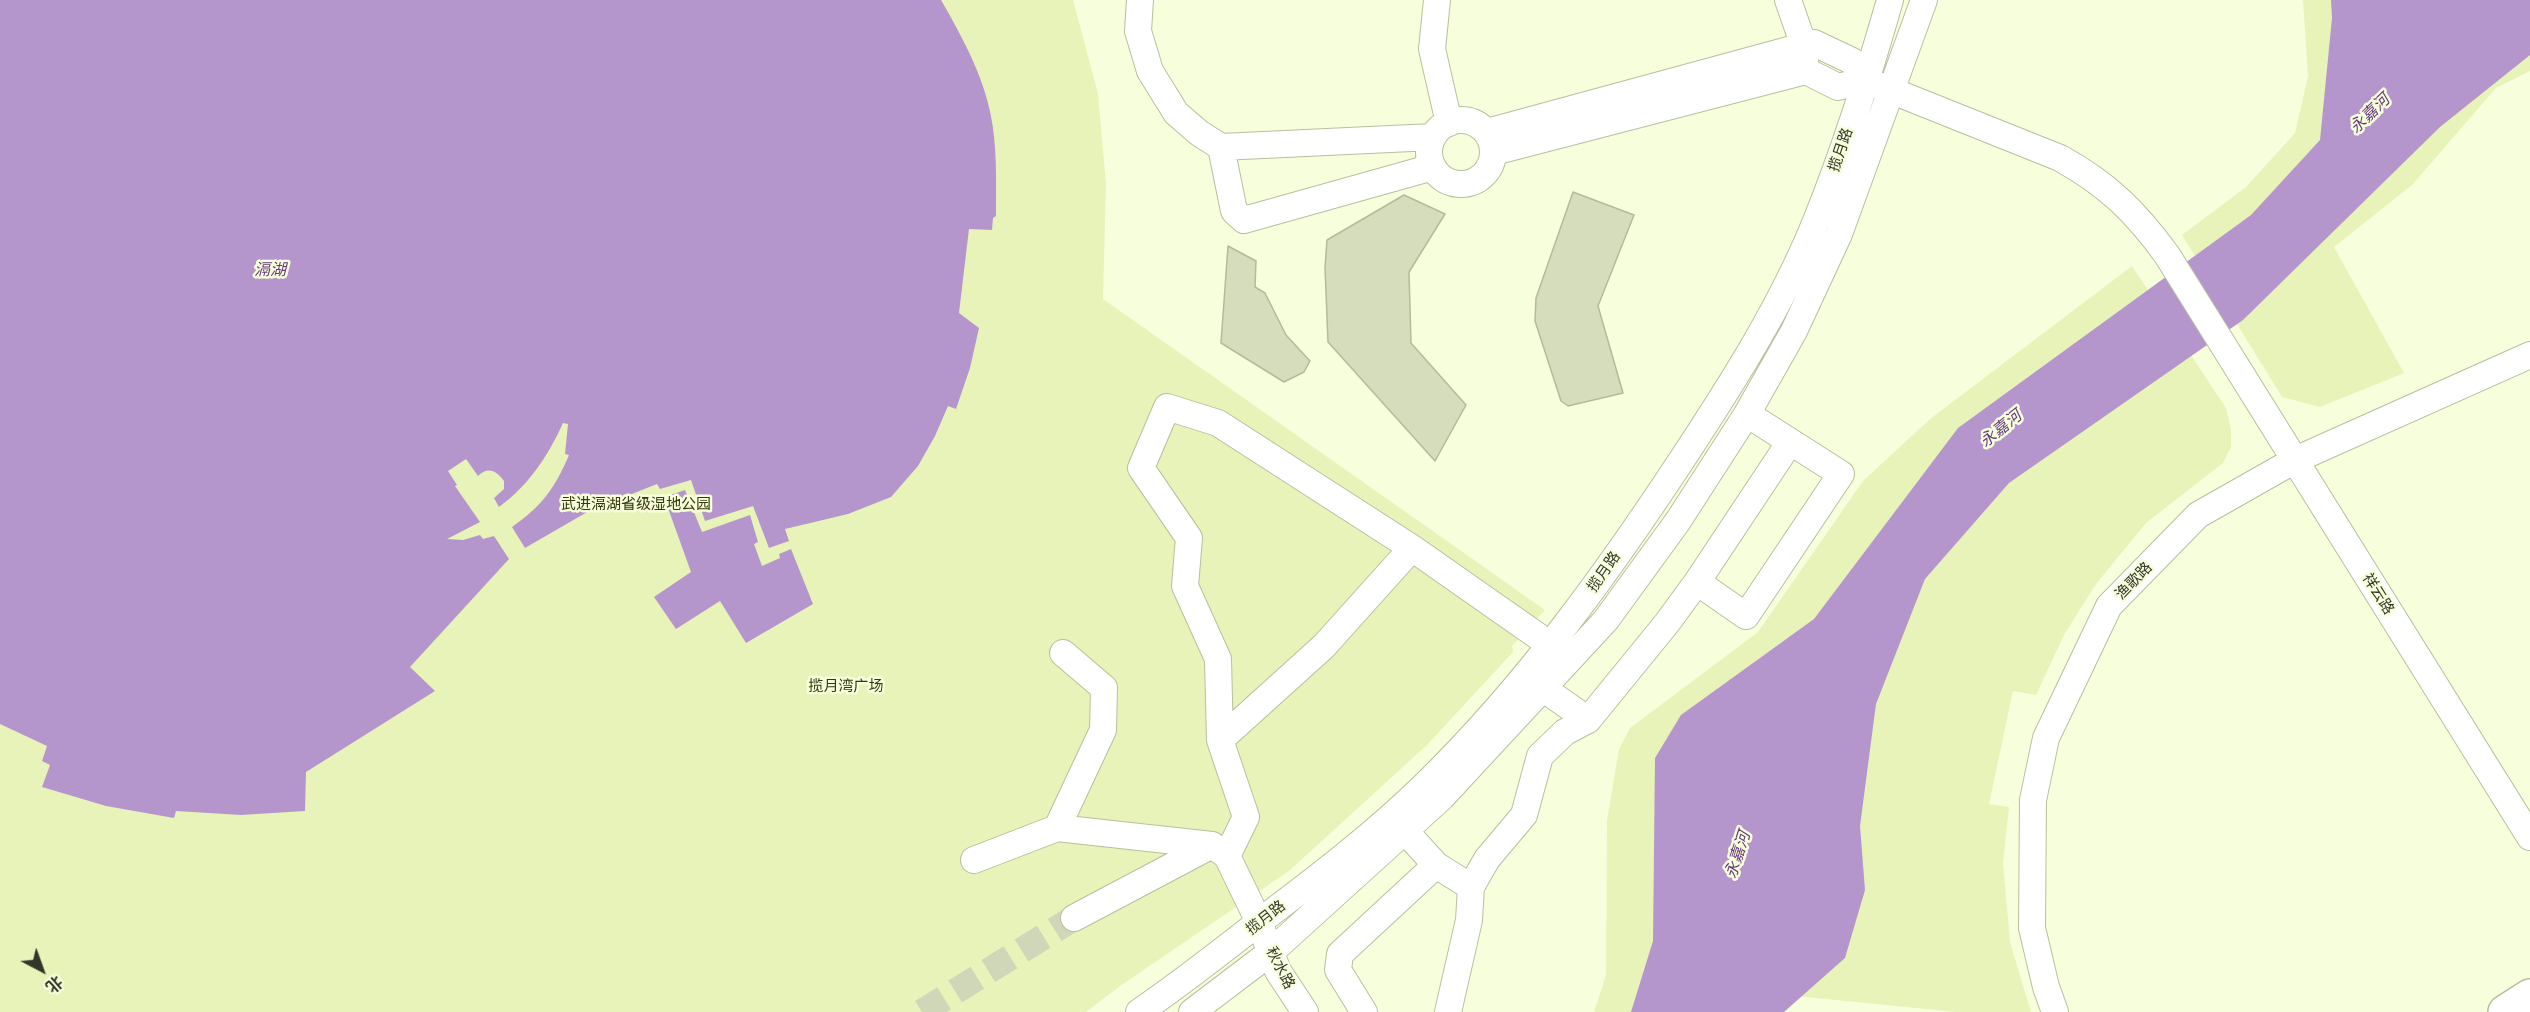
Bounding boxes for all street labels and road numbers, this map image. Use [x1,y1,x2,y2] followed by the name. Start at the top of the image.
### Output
[1825,126,1857,174] street label: 揽月路
[1584,548,1624,596] street label: 揽月路
[2112,559,2156,603] street label: 渔歌路
[2358,570,2398,618] street label: 祥云路
[1243,897,1289,939] street label: 揽月路
[1262,944,1298,992] street label: 秋水路

